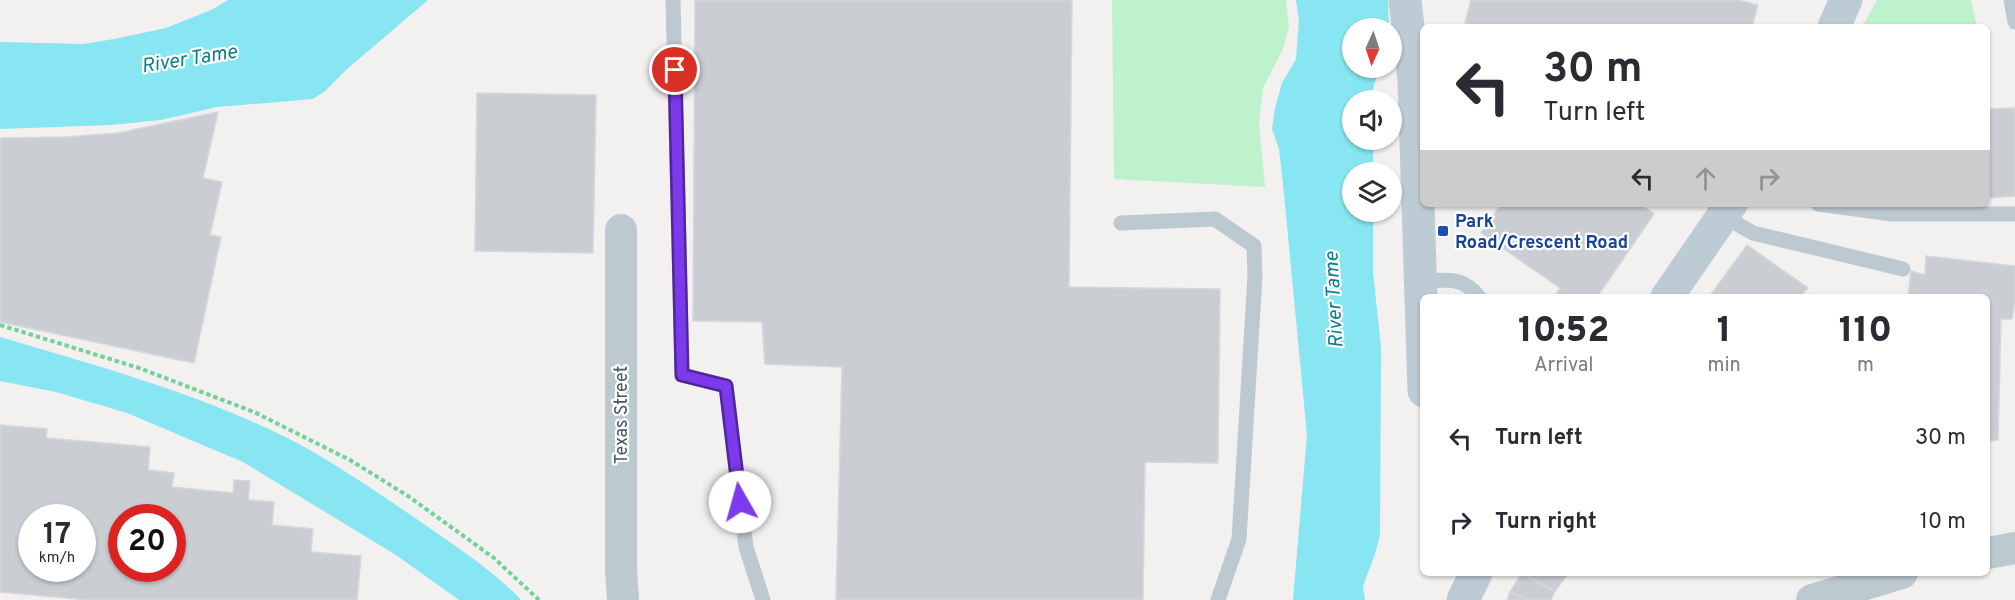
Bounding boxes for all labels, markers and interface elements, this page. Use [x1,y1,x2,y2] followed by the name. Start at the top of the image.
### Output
[1342,18,1402,78] north arrow
[1342,18,1402,222] map controls
[140,39,240,80] water label: River Tame
[649,44,700,95] pin
[1543,44,1642,97] text: 30 m
[1444,48,1522,126] icon: left
[658,53,691,86] icon: arrive
[1342,90,1402,150] button: sound
[1543,96,1645,130] text: Turn left
[1342,162,1402,222] button: layers
[1626,162,1659,195] icon: left
[1689,162,1722,195] icon: ahead
[1752,162,1785,195] icon: right
[1455,211,1628,255] place label: Park Road/Crescent Road
[1436,224,1450,238] marker: Park Road/Crescent Road
[1319,250,1350,349] water label: River Tame
[1518,309,1609,355] text: 10:52
[1717,309,1731,355] text: 1
[1839,309,1892,355] text: 110
[1534,353,1594,379] text: Arrival
[1707,353,1741,379] text: min
[1857,353,1874,379] text: m
[611,366,634,464] street label: Texas Street
[1444,422,1477,455] icon: left
[1495,425,1583,452] text: Turn left
[1915,425,1966,452] text: 30 m
[708,470,772,534] position arrow
[108,504,186,582] speed limit sign: 20
[1444,506,1477,539] icon: right
[1495,509,1597,536] text: Turn right
[1920,509,1966,536] text: 10 m
[43,517,71,554] text: 17
[39,549,75,568] text: km/h

